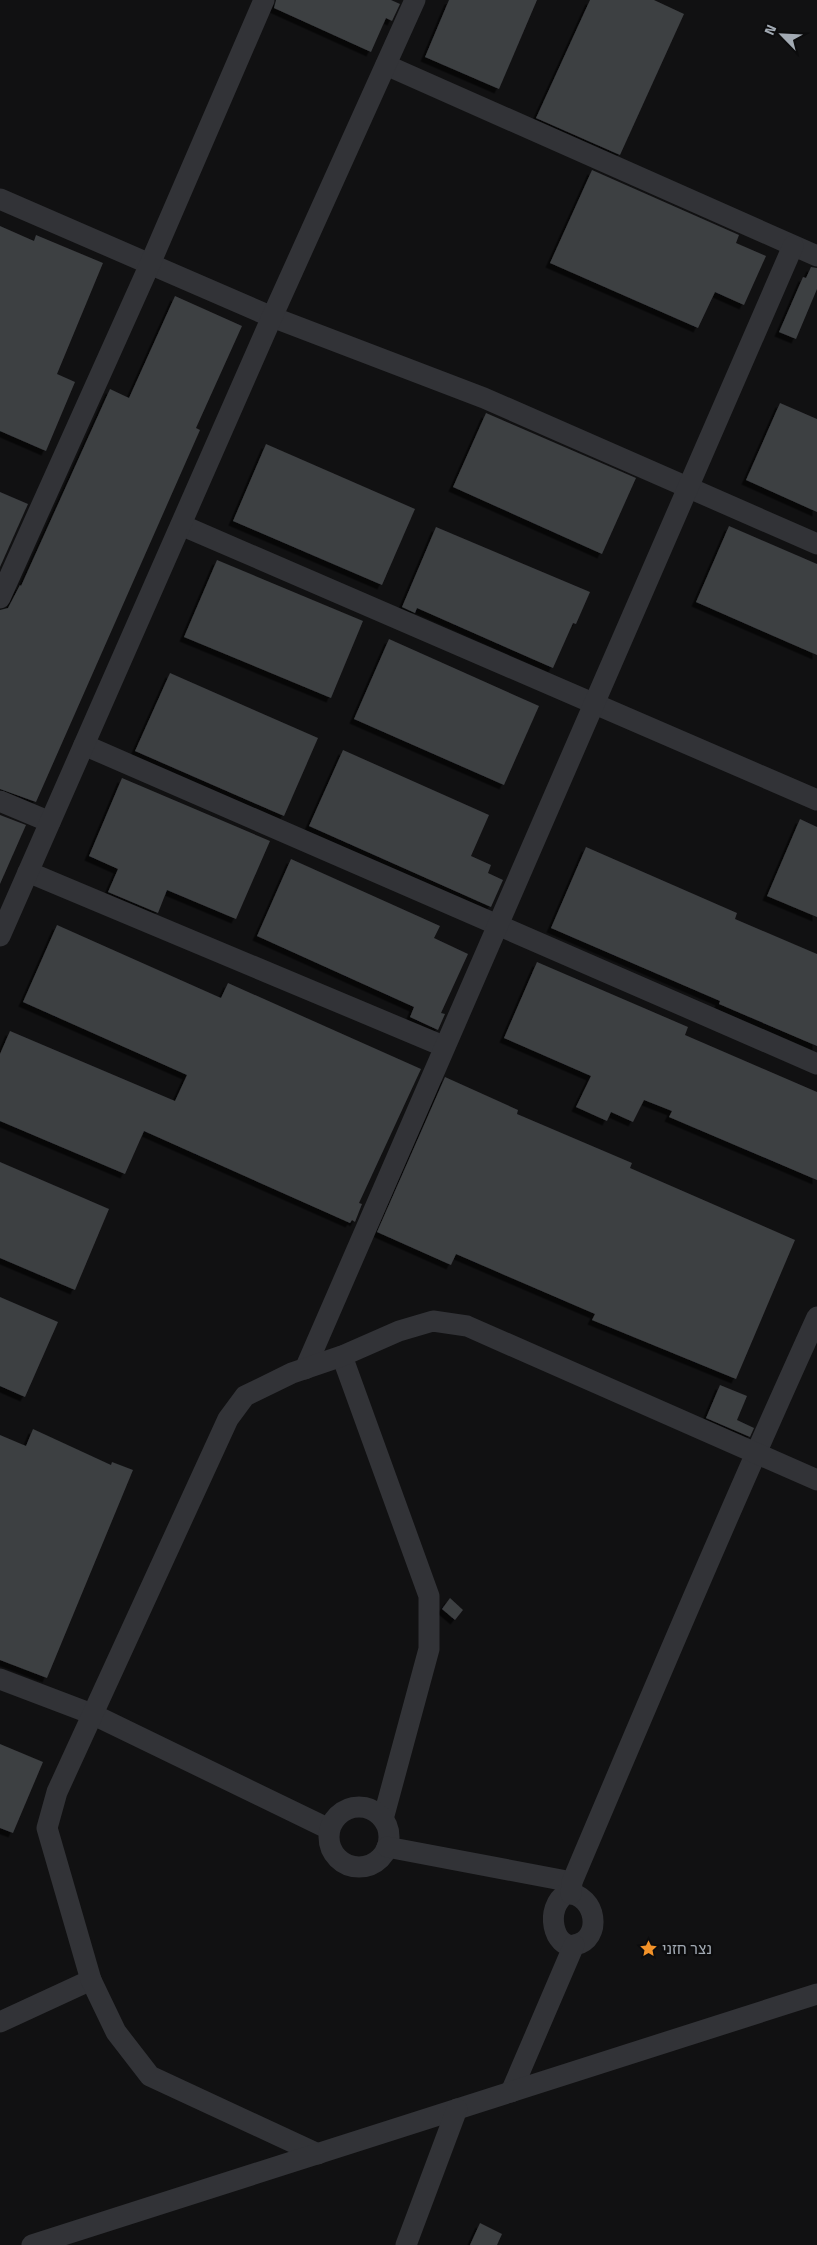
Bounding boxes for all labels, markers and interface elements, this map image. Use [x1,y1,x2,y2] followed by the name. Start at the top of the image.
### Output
[757,10,807,60] north arrow
[758,21,781,38] text: N
[662,1937,712,1960] place label: נצר חזני
[638,1939,658,1959] place icon: נצר חזני

